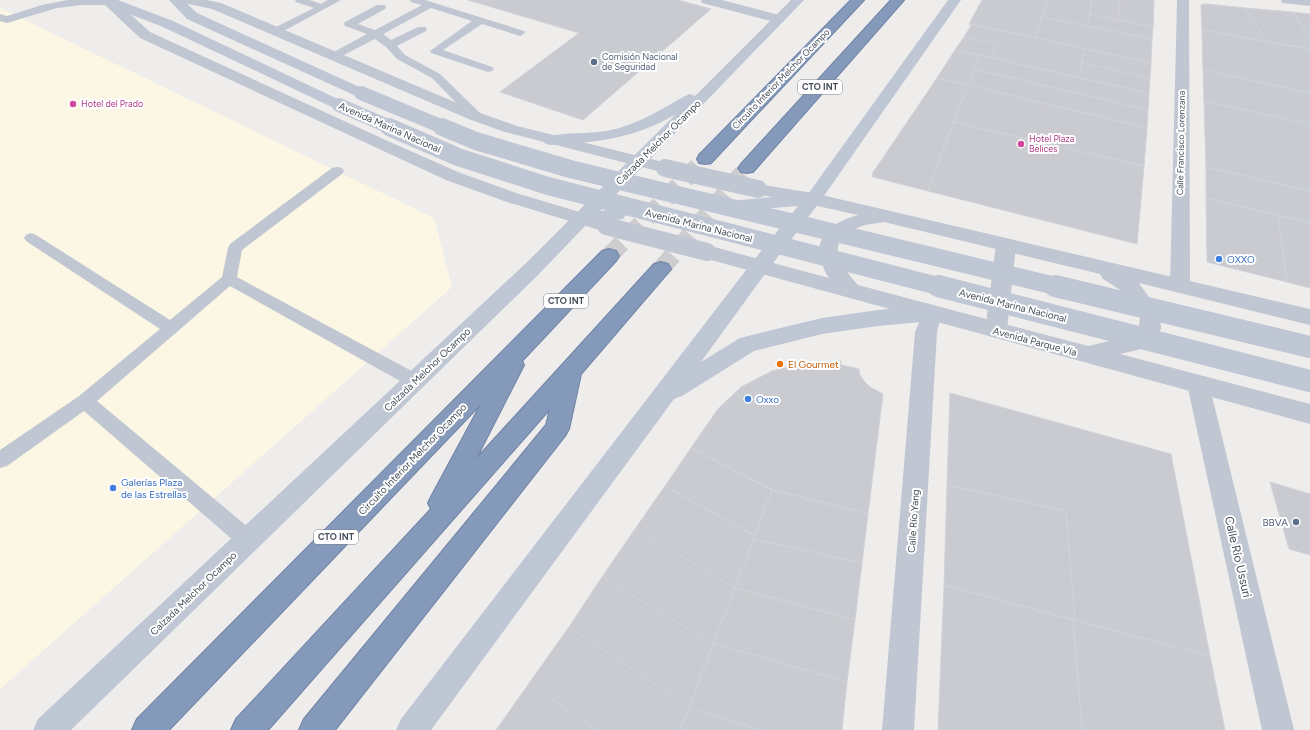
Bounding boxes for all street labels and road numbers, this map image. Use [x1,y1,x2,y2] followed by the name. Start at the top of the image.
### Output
[730,26,832,131] street label: Circuito Interior Melchor Ocampo
[798,80,842,94] road number: CTO INT
[1174,90,1187,195] street label: Calle Francisco Lorenzana
[613,97,704,188] street label: Calzada Melchor Ocampo
[337,99,443,156] street label: Avenida Marina Nacional
[644,206,754,245] street label: Avenida Marina Nacional
[958,286,1068,325] street label: Avenida Marina Nacional
[544,294,588,308] road number: CTO INT
[991,324,1078,359] street label: Avenida Parque Vía
[381,325,473,414] street label: Calzada Melchor Ocampo
[355,401,469,518] street label: Circuito Interior Melchor Ocampo
[905,489,922,553] street label: Calle Río Yang
[1222,515,1254,599] street label: Calle Río Ussuri
[314,530,358,544] road number: CTO INT
[147,549,239,638] street label: Calzada Melchor Ocampo

